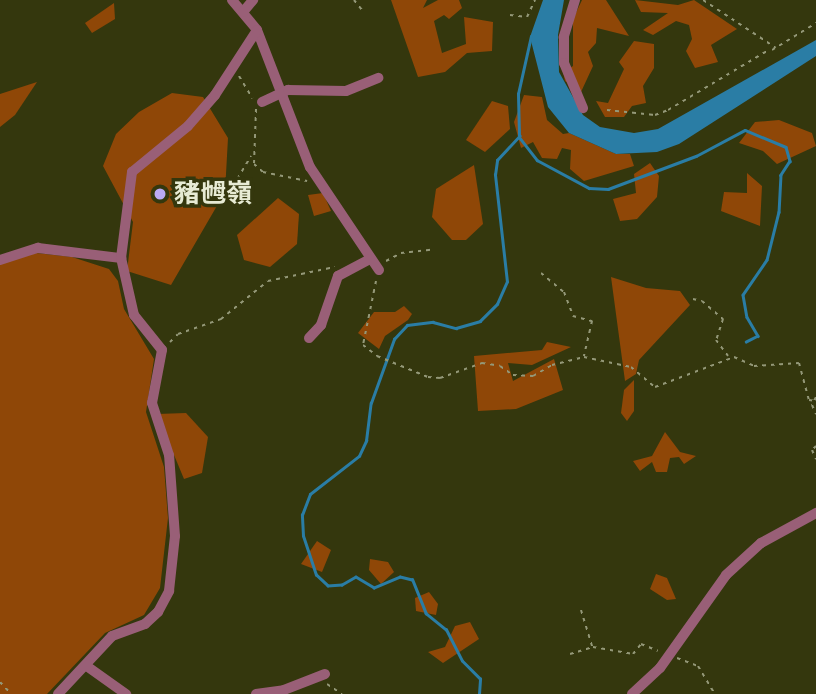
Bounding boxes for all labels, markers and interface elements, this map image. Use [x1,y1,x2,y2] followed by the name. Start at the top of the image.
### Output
[174,178,252,210] place label: 豬乸嶺
[152,186,168,202] marker: 豬乸嶺

